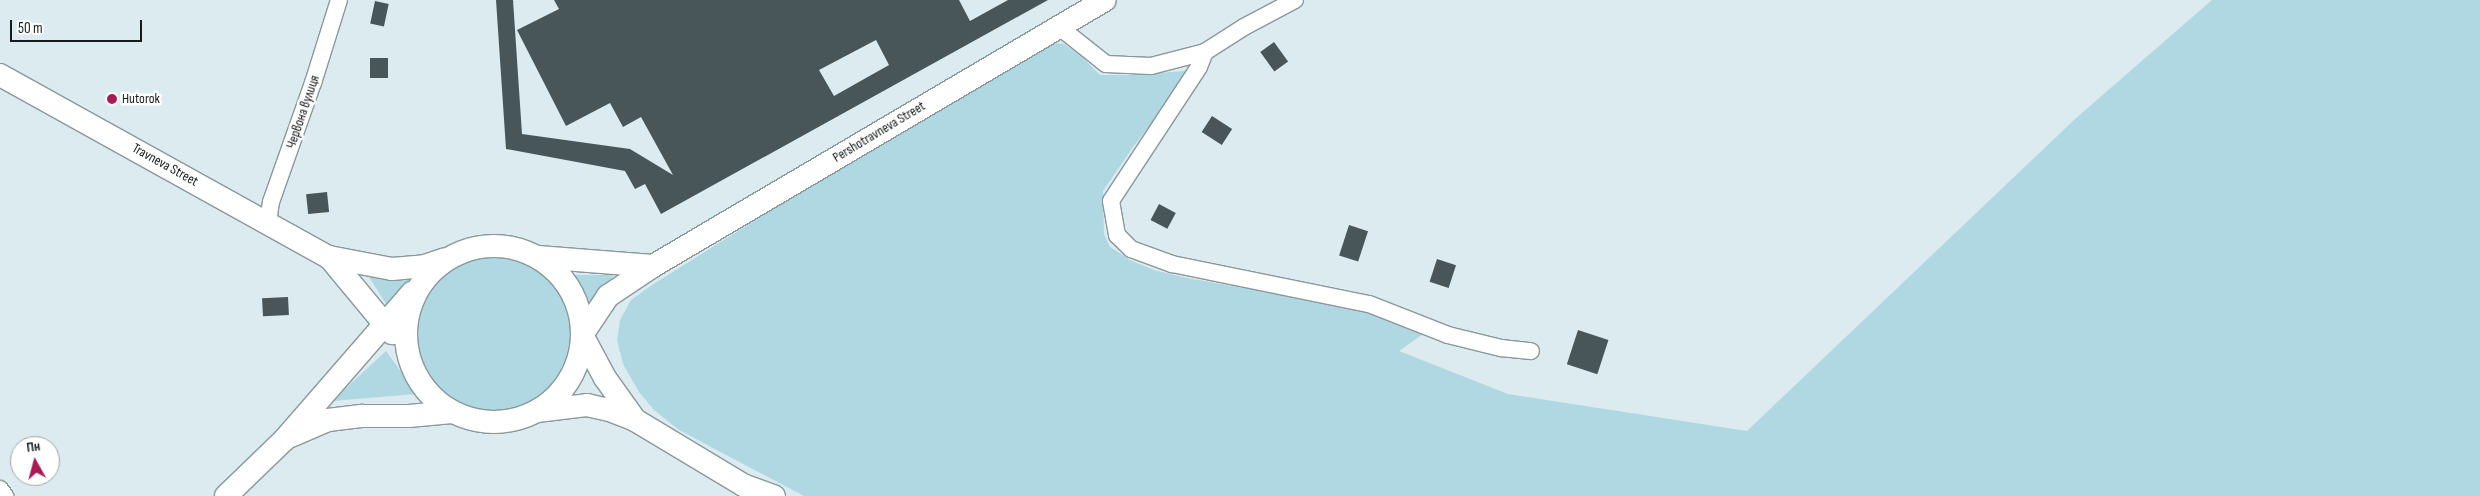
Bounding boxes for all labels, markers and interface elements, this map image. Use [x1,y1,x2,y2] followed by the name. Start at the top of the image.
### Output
[12,10,145,42] scale bar
[18,19,43,38] text: 50 m
[283,73,323,151] street label: Червона вулиця
[122,91,160,107] place label: Hutorok
[106,93,118,105] marker: Hutorok
[830,98,928,166] street label: Pershotravneva Street
[129,140,201,190] street label: Travneva Street
[10,436,60,486] north arrow
[25,437,41,456] text: Пн

